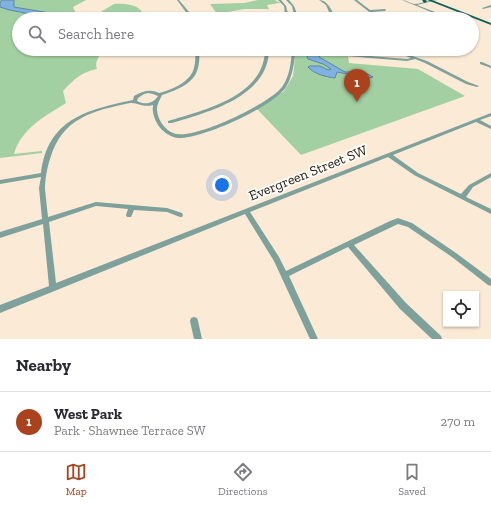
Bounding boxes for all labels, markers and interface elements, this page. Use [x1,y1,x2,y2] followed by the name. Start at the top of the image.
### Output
[12,12,479,56] search box
[26,23,48,45] icon: search
[58,25,134,43] text: Search here
[344,69,370,102] pin: 1
[246,142,370,204] street label: Evergreen Street SW
[212,175,232,195] your location
[443,291,479,327] map controls
[443,291,479,327] button: locate
[16,355,71,375] text: Nearby
[54,405,122,423] text: West Park
[26,414,32,429] text: 1
[441,414,475,429] text: 270 m
[54,423,206,438] text: Park · Shawnee Terrace SW
[65,461,87,498] tab: Map
[218,461,268,498] tab: Directions
[398,461,426,498] tab: Saved

